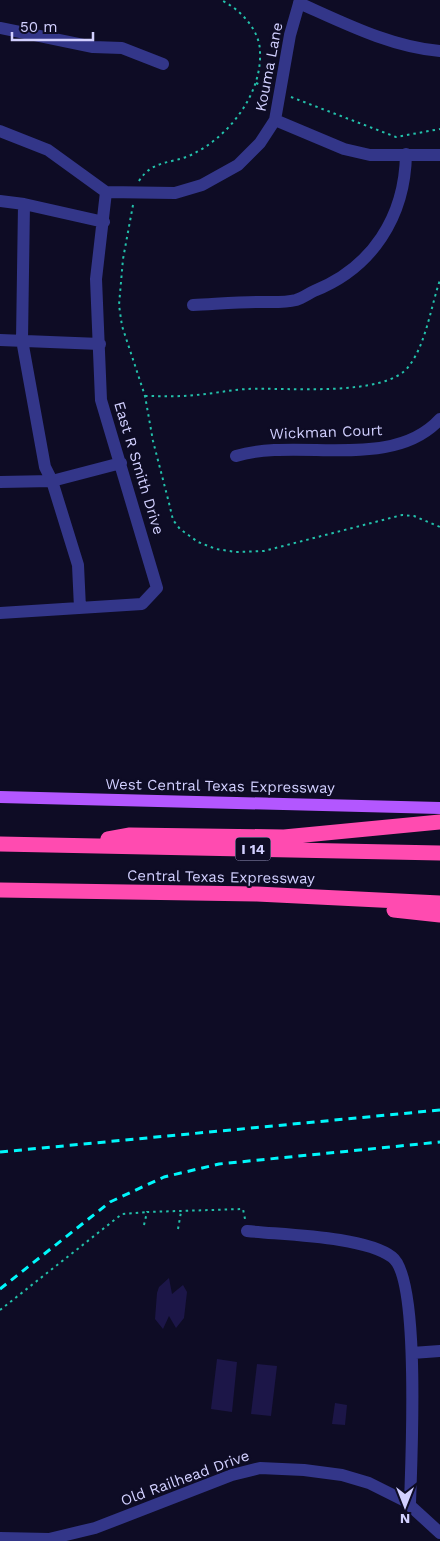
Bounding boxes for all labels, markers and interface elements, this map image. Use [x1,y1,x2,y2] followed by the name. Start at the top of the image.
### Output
[12,10,94,42] scale bar
[20,18,57,36] text: 50 m
[252,21,286,113] street label: Kouma Lane
[110,399,168,537] street label: East R Smith Drive
[269,421,383,443] street label: Wickman Court
[105,775,335,797] street label: West Central Texas Expressway
[236,838,270,861] road number: I 14
[127,866,315,888] street label: Central Texas Expressway
[118,1446,252,1510] street label: Old Railhead Drive
[380,1481,430,1531] north arrow
[400,1511,410,1527] text: N

